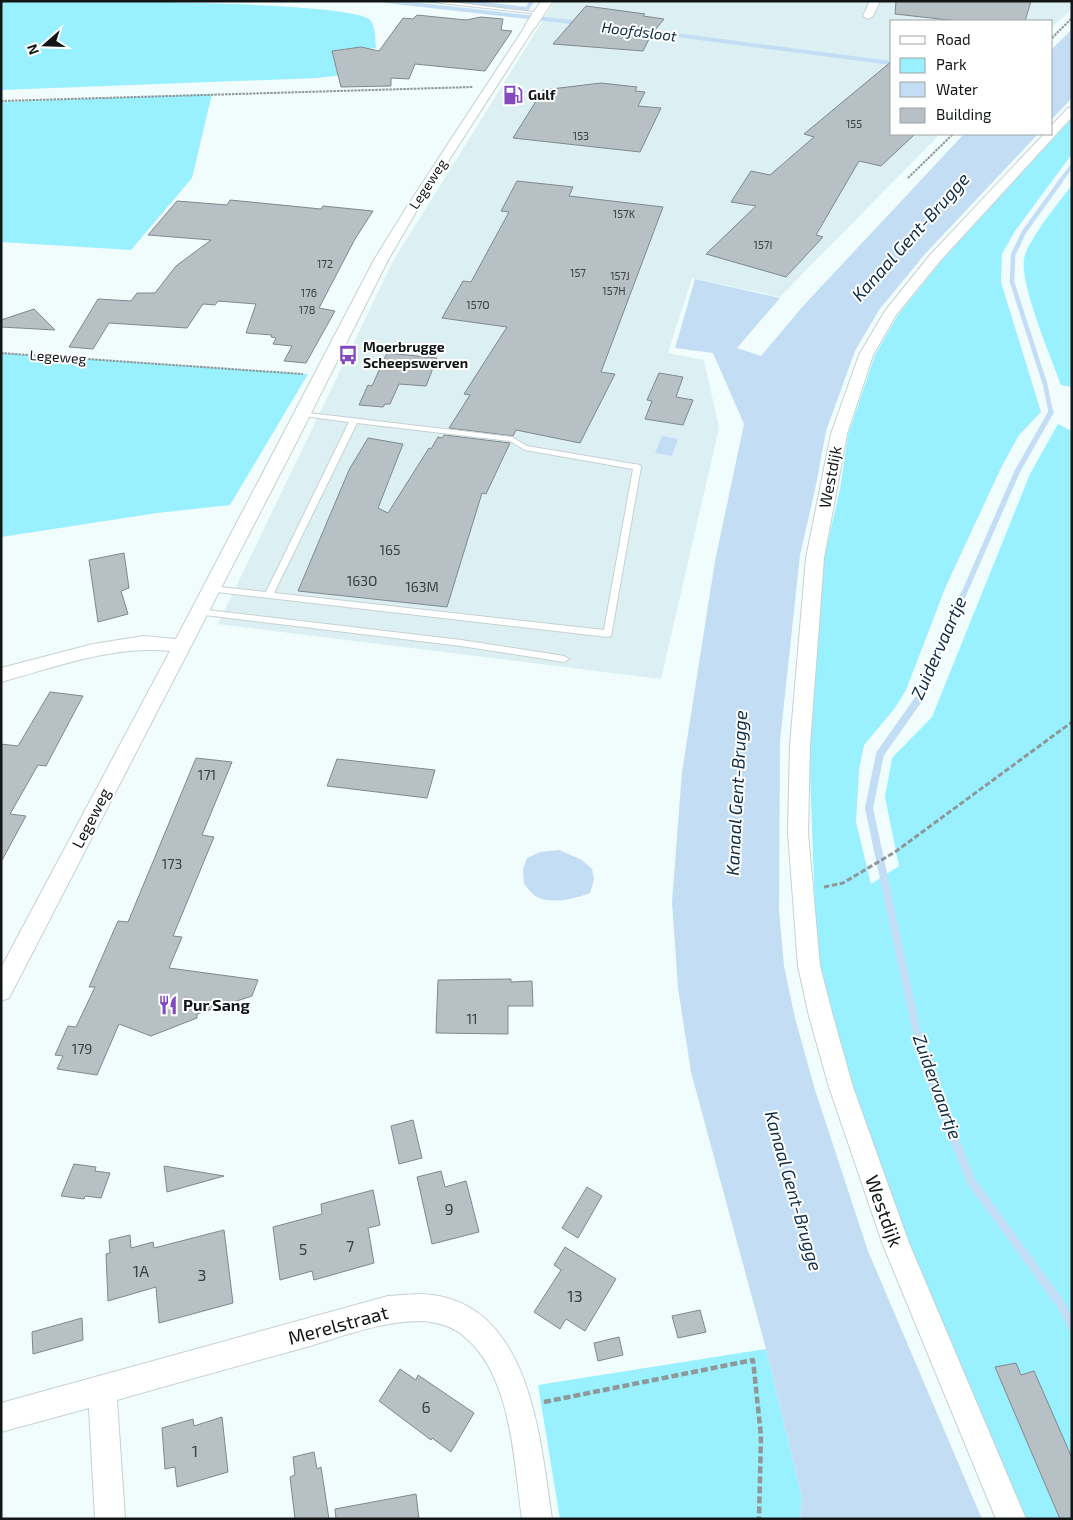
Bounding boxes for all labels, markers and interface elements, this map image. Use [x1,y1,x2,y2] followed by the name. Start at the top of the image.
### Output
[601,17,678,45] water label: Hoofdsloot
[20,20,70,70] north arrow
[890,20,1053,135] legend
[936,30,971,48] text: Road
[23,42,42,57] text: N
[936,55,967,73] text: Park
[936,80,978,98] text: Water
[502,84,524,106] fuel station icon: Gulf
[528,86,556,103] place label: Gulf
[936,105,992,123] text: Building
[846,117,862,130] house number: 155
[573,129,589,142] house number: 153
[405,155,450,212] street label: Legeweg
[847,167,974,305] water label: Kanaal Gent-Brugge
[613,207,636,220] house number: 157K
[754,238,772,251] house number: 157I
[317,257,333,270] house number: 172
[570,266,586,279] house number: 157
[610,269,630,282] house number: 157J
[602,284,626,297] house number: 157H
[301,286,317,299] house number: 176
[466,298,490,311] house number: 157O
[299,303,315,316] house number: 178
[363,338,468,371] place label: Moerbrugge Scheepswerven
[337,344,359,366] bus stop icon: Moerbrugge Scheepswerven
[29,346,87,367] street label: Legeweg
[814,444,846,510] street label: Westdijk
[379,541,401,558] house number: 165
[347,572,377,589] house number: 163O
[405,578,439,595] house number: 163M
[906,593,971,702] water label: Zuidervaartje
[721,709,751,876] water label: Kanaal Gent-Brugge
[198,766,216,783] house number: 171
[67,784,114,851] street label: Legeweg
[162,855,182,872] house number: 173
[157,994,179,1016] restaurant icon: Pur Sang
[183,995,250,1014] place label: Pur Sang
[466,1010,478,1027] house number: 11
[909,1031,967,1142] water label: Zuidervaartje
[72,1040,92,1057] house number: 179
[761,1108,827,1274] water label: Kanaal Gent-Brugge
[861,1172,908,1250] street label: Westdijk
[444,1199,454,1218] house number: 9
[346,1236,354,1255] house number: 7
[299,1239,307,1258] house number: 5
[133,1261,149,1280] house number: 1A
[198,1265,206,1284] house number: 3
[567,1286,583,1305] house number: 13
[285,1300,390,1349] street label: Merelstraat
[421,1397,431,1416] house number: 6
[192,1441,198,1460] house number: 1

